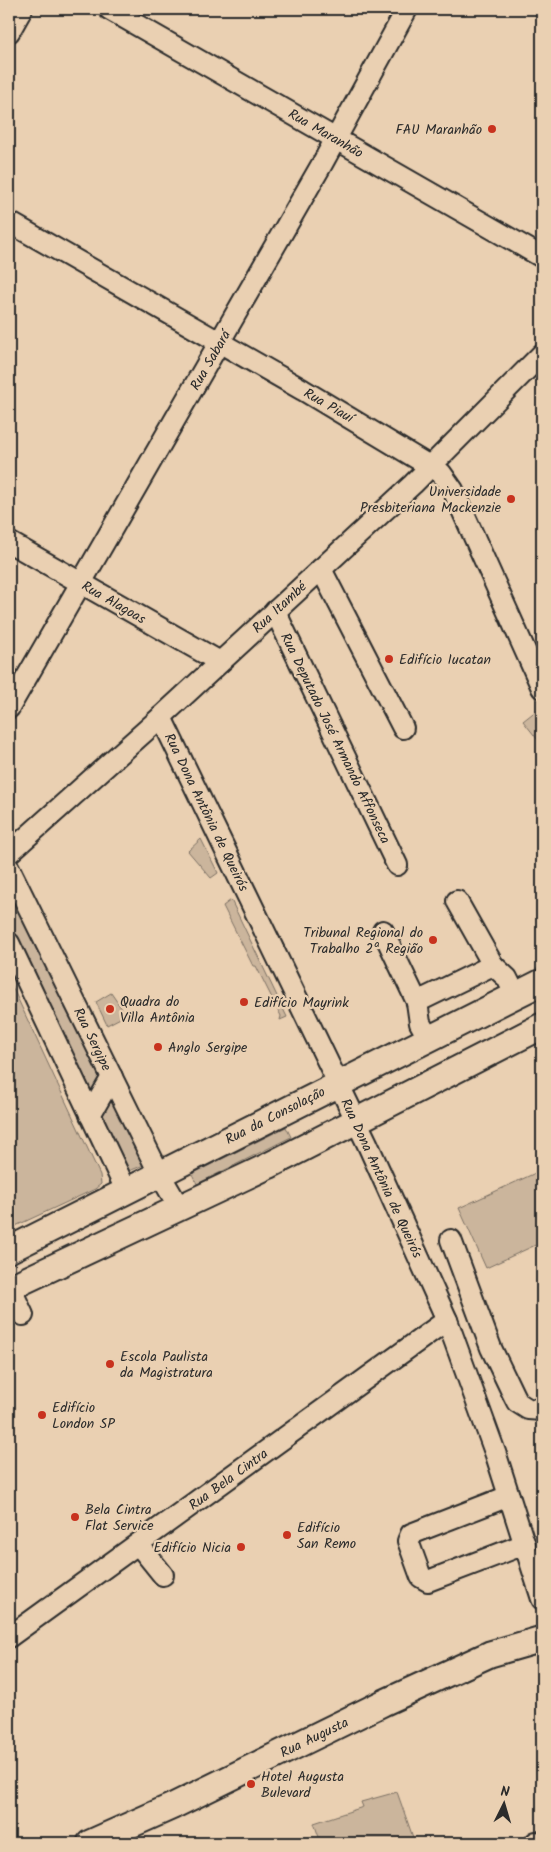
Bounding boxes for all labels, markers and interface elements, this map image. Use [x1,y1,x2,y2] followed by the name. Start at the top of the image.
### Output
[284,103,367,164] street label: Rua Maranhão
[395,119,482,141] place label: FAU Maranhão
[486,123,498,135] marker: FAU Maranhão
[185,325,238,395] street label: Rua Sabará
[299,383,360,430] street label: Rua Piauí
[360,481,502,519] place label: Universidade Presbiteriana Mackenzie
[505,493,517,505] marker: Universidade Presbiteriana Mackenzie
[77,576,150,630] street label: Rua Alagoas
[247,576,313,639] street label: Rua Itambé
[274,629,396,848] street label: Rua Deputado José Armando Affonseca
[399,649,491,671] place label: Edifício Iucatan
[383,653,395,665] marker: Edifício Iucatan
[158,729,254,895] street label: Rua Dona Antônia de Queirós
[303,922,423,960] place label: Tribunal Regional do Trabalho 2ª Região
[427,934,439,946] marker: Tribunal Regional do Trabalho 2ª Região
[120,991,195,1029] place label: Quadra do Villa Antônia
[254,992,349,1014] place label: Edifício Mayrink
[238,996,250,1008] marker: Edifício Mayrink
[104,1003,116,1015] marker: Quadra do Villa Antônia
[67,1004,117,1076] street label: Rua Sergipe
[168,1037,248,1059] place label: Anglo Sergipe
[152,1041,164,1053] marker: Anglo Sergipe
[221,1081,329,1151] street label: Rua da Consolação
[334,1095,428,1262] street label: Rua Dona Antônia de Queirós
[120,1346,213,1384] place label: Escola Paulista da Magistratura
[104,1358,116,1370] marker: Escola Paulista da Magistratura
[52,1397,115,1435] place label: Edifício London SP
[36,1409,48,1421] marker: Edifício London SP
[184,1443,273,1516] street label: Rua Bela Cintra
[85,1499,154,1537] place label: Bela Cintra Flat Service
[69,1511,81,1523] marker: Bela Cintra Flat Service
[297,1517,356,1555] place label: Edifício San Remo
[281,1529,293,1541] marker: Edifício San Remo
[153,1537,231,1559] place label: Edifício Nicia
[235,1541,247,1553] marker: Edifício Nicia
[277,1712,352,1764] street label: Rua Augusta
[261,1766,344,1804] place label: Hotel Augusta Bulevard
[245,1778,257,1790] marker: Hotel Augusta Bulevard
[478,1780,528,1830] north arrow
[500,1781,511,1803] text: N

